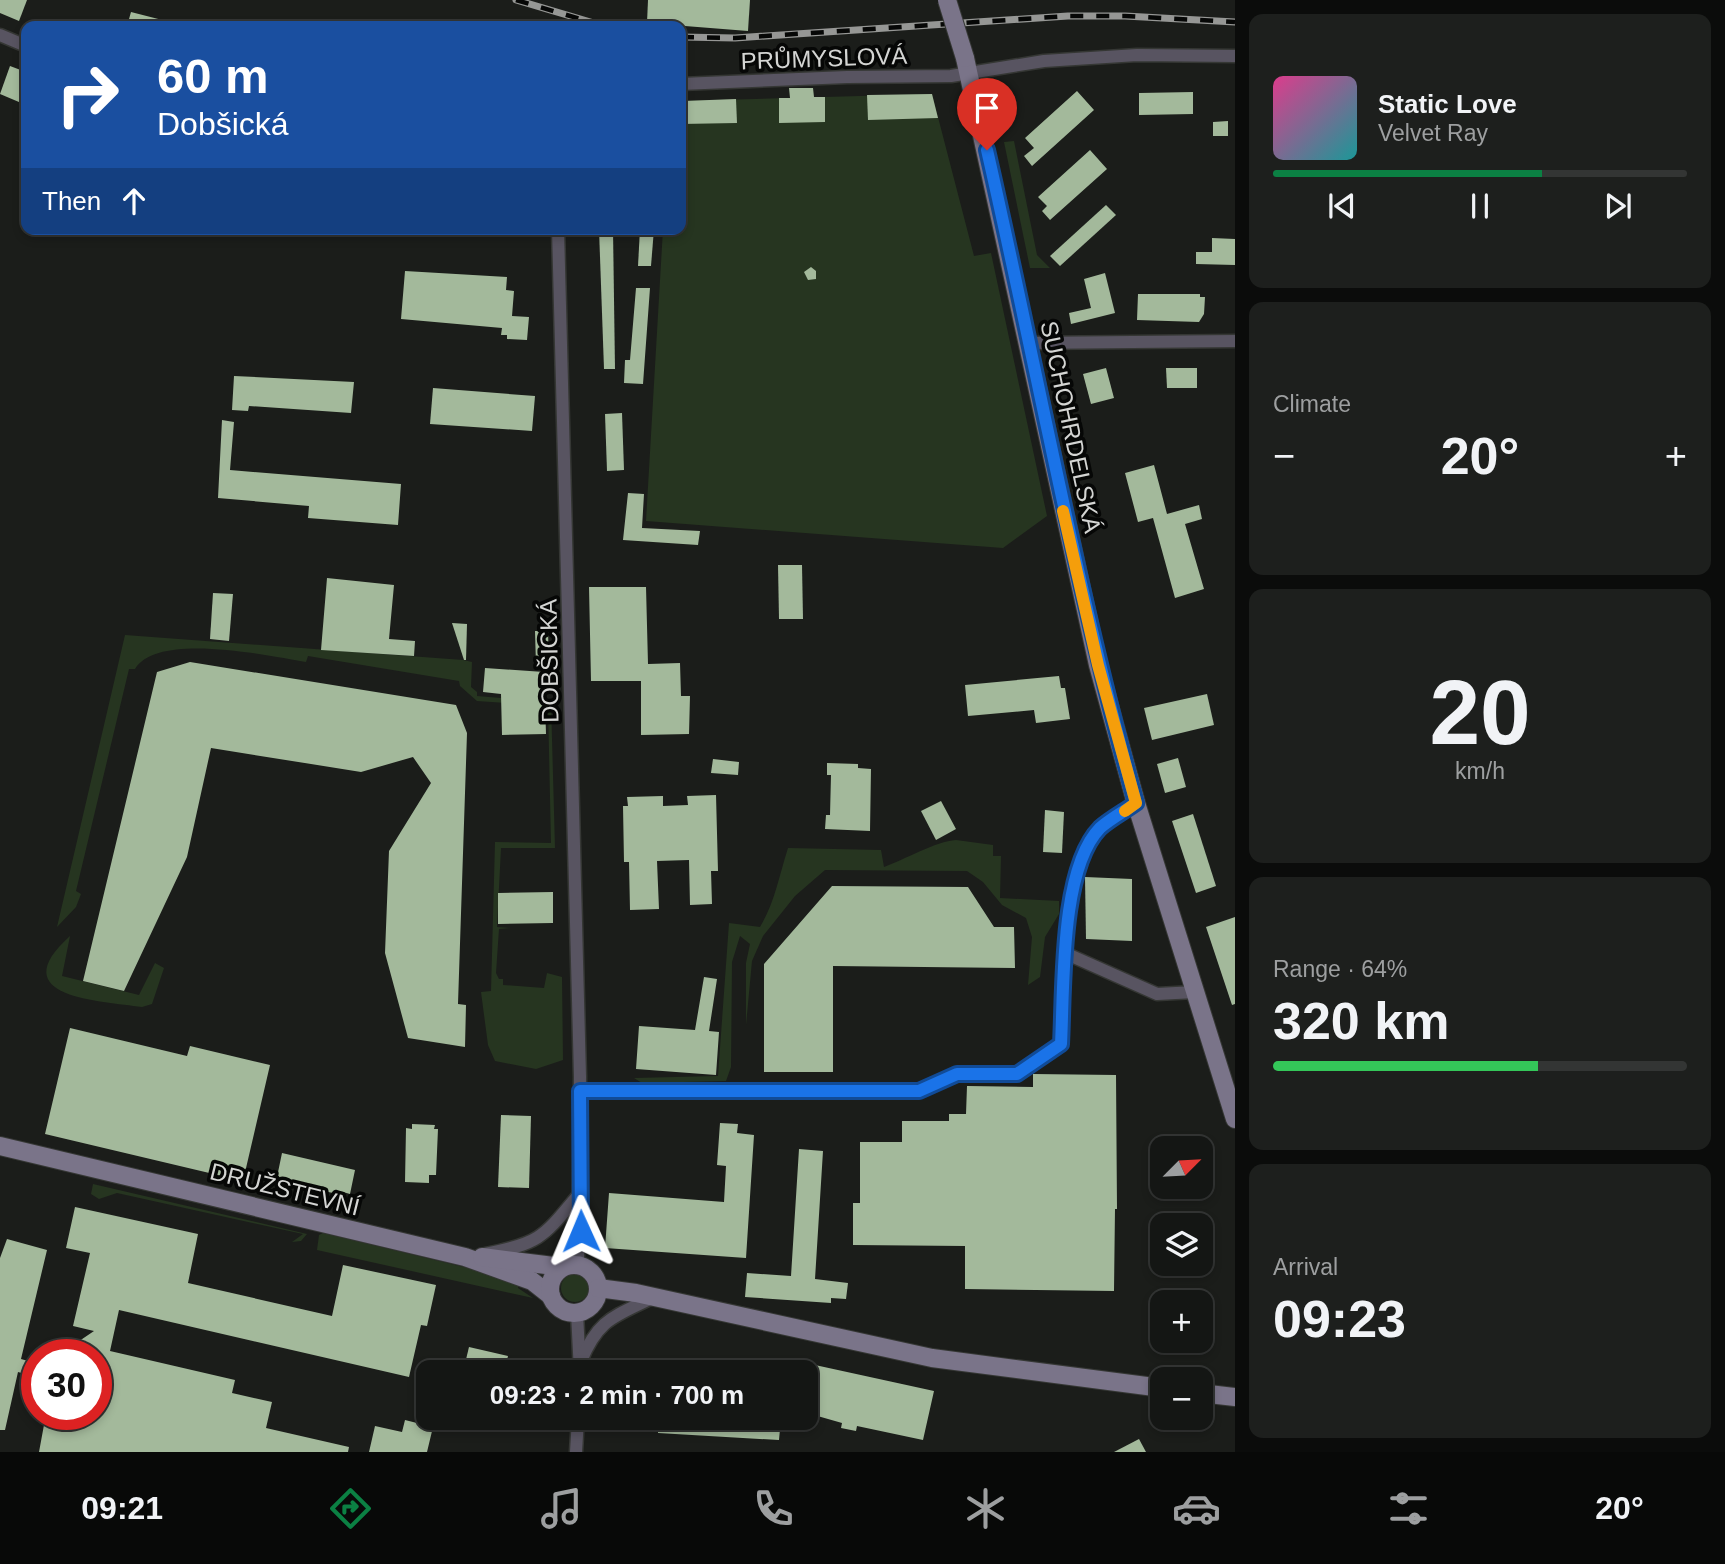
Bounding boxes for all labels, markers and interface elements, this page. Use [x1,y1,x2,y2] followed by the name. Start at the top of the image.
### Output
[740,41,908,74] street label: PRŮMYSLOVÁ
[42,49,133,140] icon: right
[157,49,269,103] text: 60 m
[957,78,1017,150] pin
[968,89,1006,127] icon: arrive
[1378,89,1517,119] text: Static Love
[157,106,289,142] text: Dobšická
[1378,120,1488,146] text: Velvet Ray
[115,182,153,220] icon: ahead
[42,186,101,216] text: Then
[1323,187,1361,225] icon: previous
[1461,187,1499,225] icon: pause
[1599,187,1637,225] icon: next
[1035,319,1107,535] street label: SUCHOHRDELSKÁ
[1273,391,1351,417] text: Climate
[1441,427,1519,485] text: 20°
[1273,435,1295,477] text: −
[1665,435,1687,477] text: +
[534,599,564,723] street label: DOBŠICKÁ
[1429,662,1531,763] text: 20
[1455,758,1505,784] text: km/h
[1273,956,1407,982] text: Range · 64%
[1273,992,1449,1050] text: 320 km
[1150,1136,1213,1199] north arrow
[1150,1136,1213,1430] map controls
[207,1157,363,1221] street label: DRUŽSTEVNÍ
[544,1194,618,1268] position arrow
[1150,1213,1213,1276] button: layers
[1273,1254,1338,1280] text: Arrival
[1150,1290,1213,1353] button: +
[1273,1290,1406,1348] text: 09:23
[21,1339,112,1430] speed limit sign: 30
[1150,1367,1213,1430] button: −
[490,1380,744,1410] text: 09:23 · 2 min · 700 m
[326,1484,375,1533] icon: directions
[537,1484,586,1533] icon: music
[749,1484,798,1533] icon: phone
[961,1484,1010,1533] icon: climate
[1172,1484,1221,1533] icon: car
[1384,1484,1433,1533] icon: filters
[81,1490,163,1526] text: 09:21
[1595,1490,1644,1526] text: 20°

